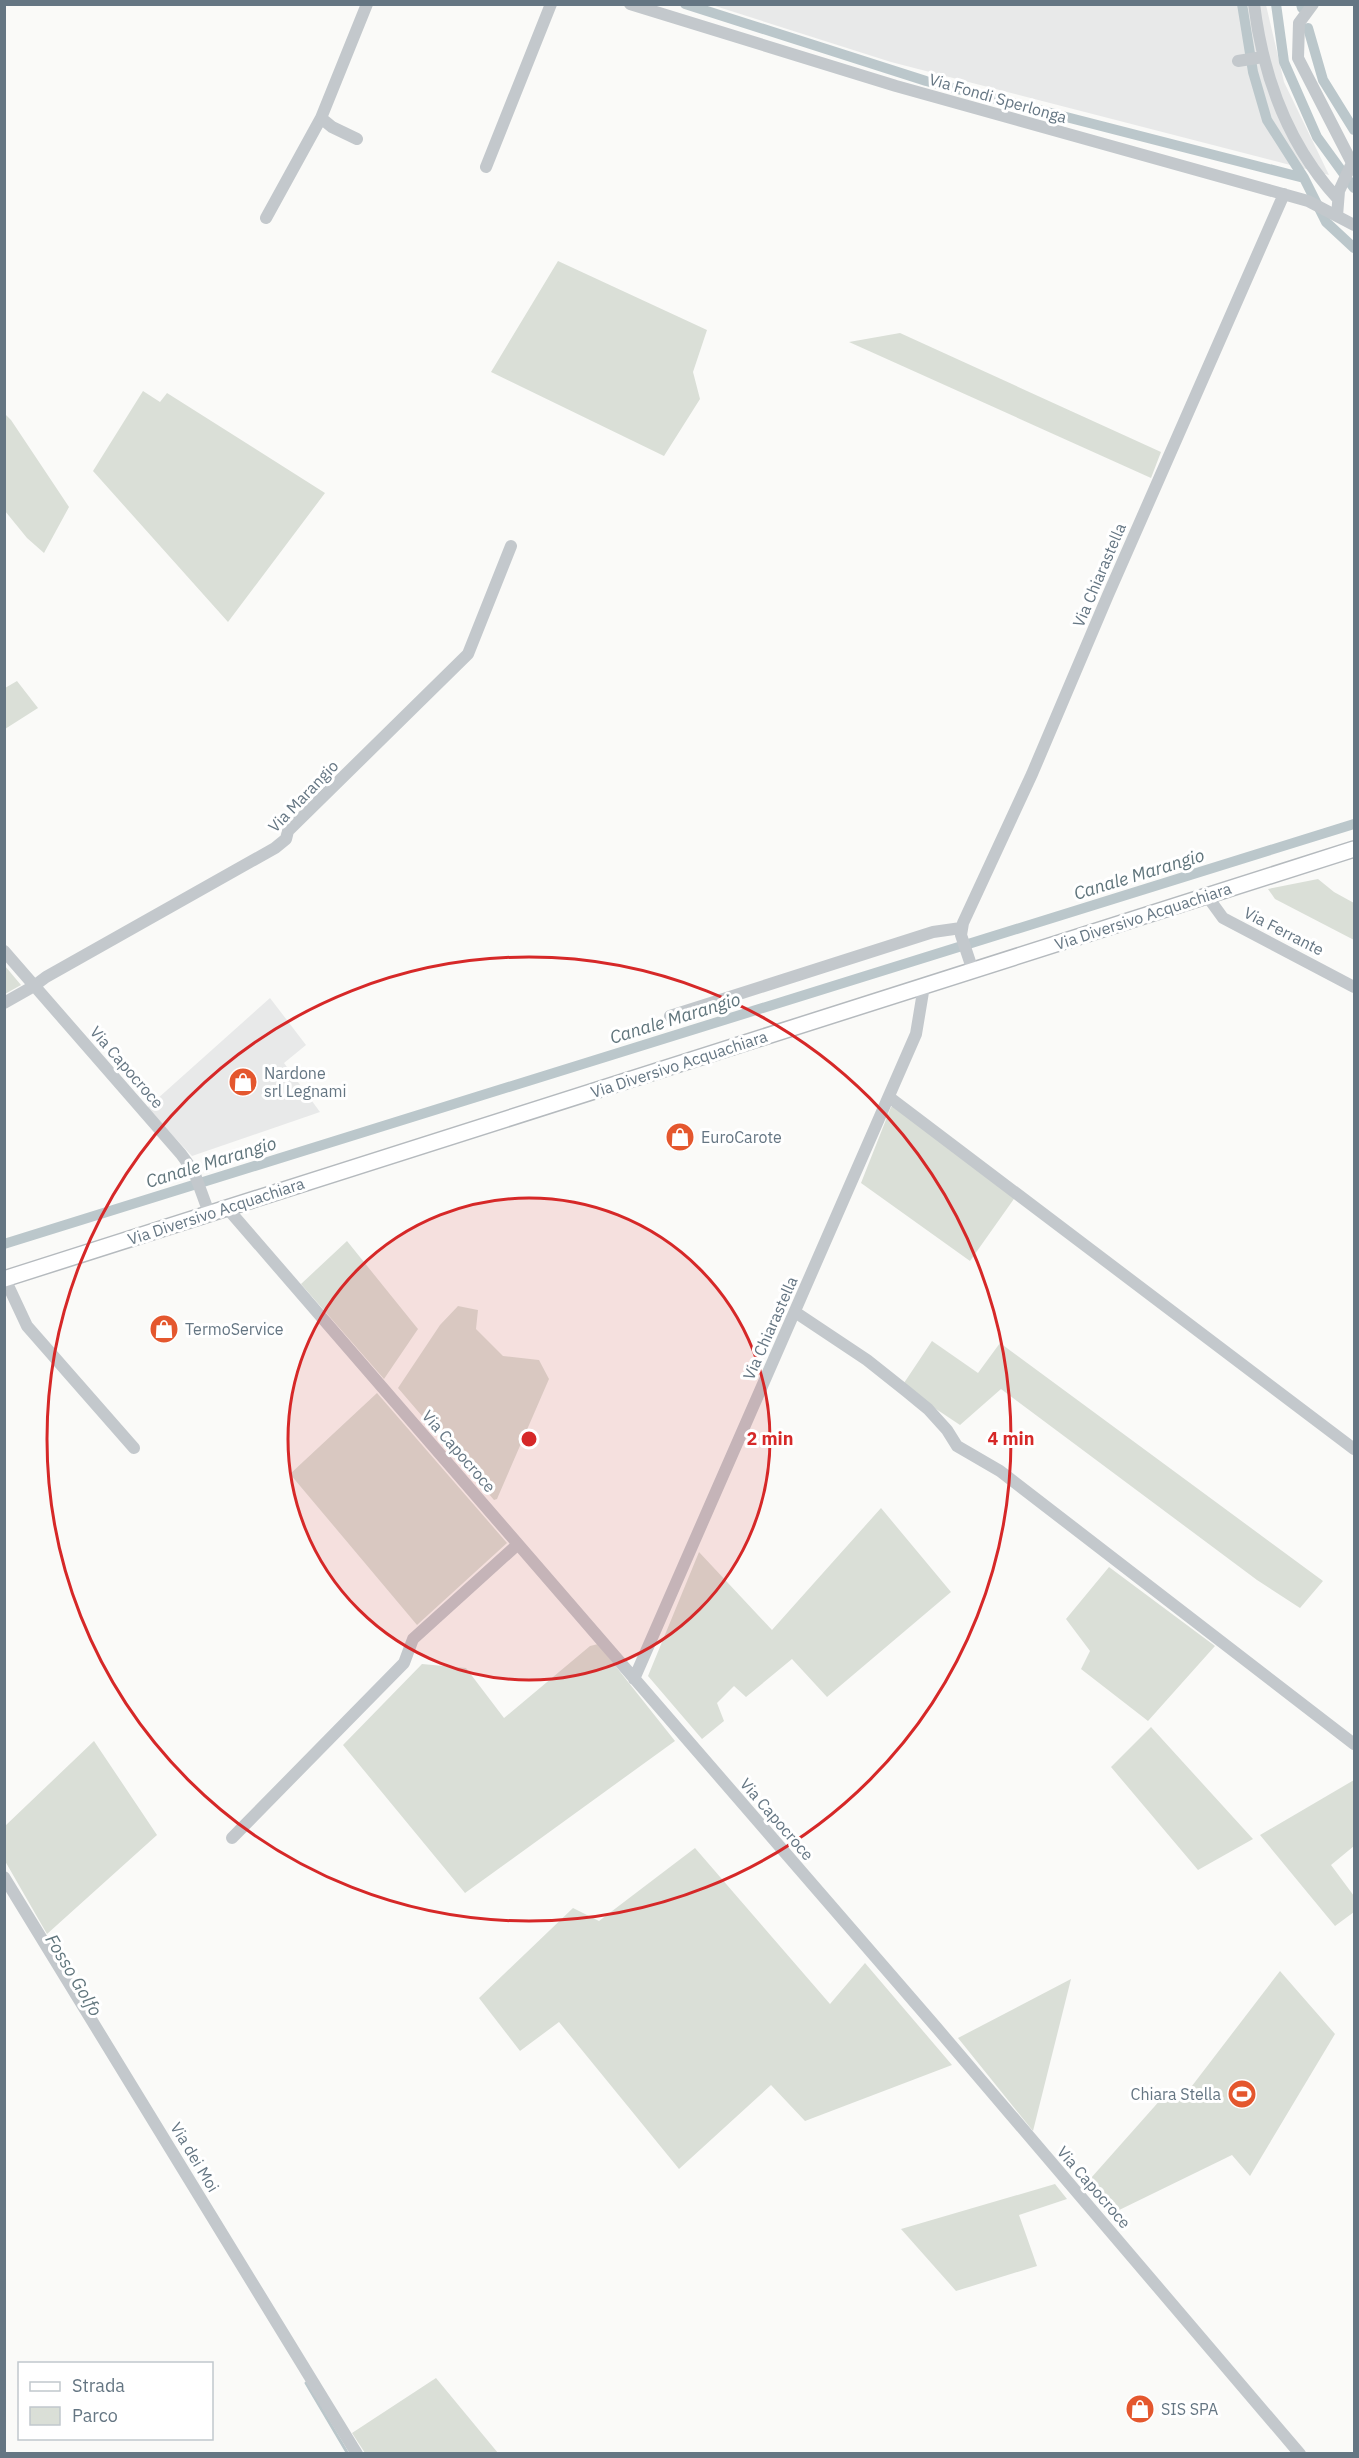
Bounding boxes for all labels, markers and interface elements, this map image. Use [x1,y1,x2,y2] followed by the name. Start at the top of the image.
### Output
[927,69,1070,127] street label: Via Fondi Sperlonga
[1068,520,1130,630] street label: Via Chiarastella
[264,756,342,836] street label: Via Marangio
[1071,843,1207,905] water label: Canale Marangio
[1052,878,1234,954] street label: Via Diversivo Acquachiara
[1241,902,1328,960] street label: Via Ferrante
[607,987,743,1049] water label: Canale Marangio
[86,1022,168,1112] street label: Via Capocroce
[588,1026,770,1102] street label: Via Diversivo Acquachiara
[264,1063,346,1101] place label: Nardone srl Legnami
[227,1066,259,1098] shop icon: Nardone srl Legnami
[664,1121,696,1153] shop icon: EuroCarote
[701,1127,782,1147] place label: EuroCarote
[143,1131,279,1193] water label: Canale Marangio
[125,1173,307,1249] street label: Via Diversivo Acquachiara
[738,1273,802,1383] street label: Via Chiarastella
[148,1313,180,1345] shop icon: TermoService
[185,1319,284,1339] place label: TermoService
[418,1406,500,1496] street label: Via Capocroce
[746,1427,794,1450] text: 2 min
[987,1427,1035,1450] text: 4 min
[519,1429,539,1449] centre of rings
[736,1774,818,1864] street label: Via Capocroce
[40,1930,108,2020] water label: Fosso Golfo
[1226,2078,1258,2110] sports icon: Chiara Stella
[1131,2084,1221,2104] place label: Chiara Stella
[166,2118,224,2196] street label: Via dei Moi
[1053,2142,1135,2232] street label: Via Capocroce
[18,2362,213,2440] legend
[72,2374,125,2397] text: Strada
[1124,2393,1156,2425] shop icon: SIS SPA
[1161,2399,1218,2419] place label: SIS SPA
[72,2404,118,2427] text: Parco

